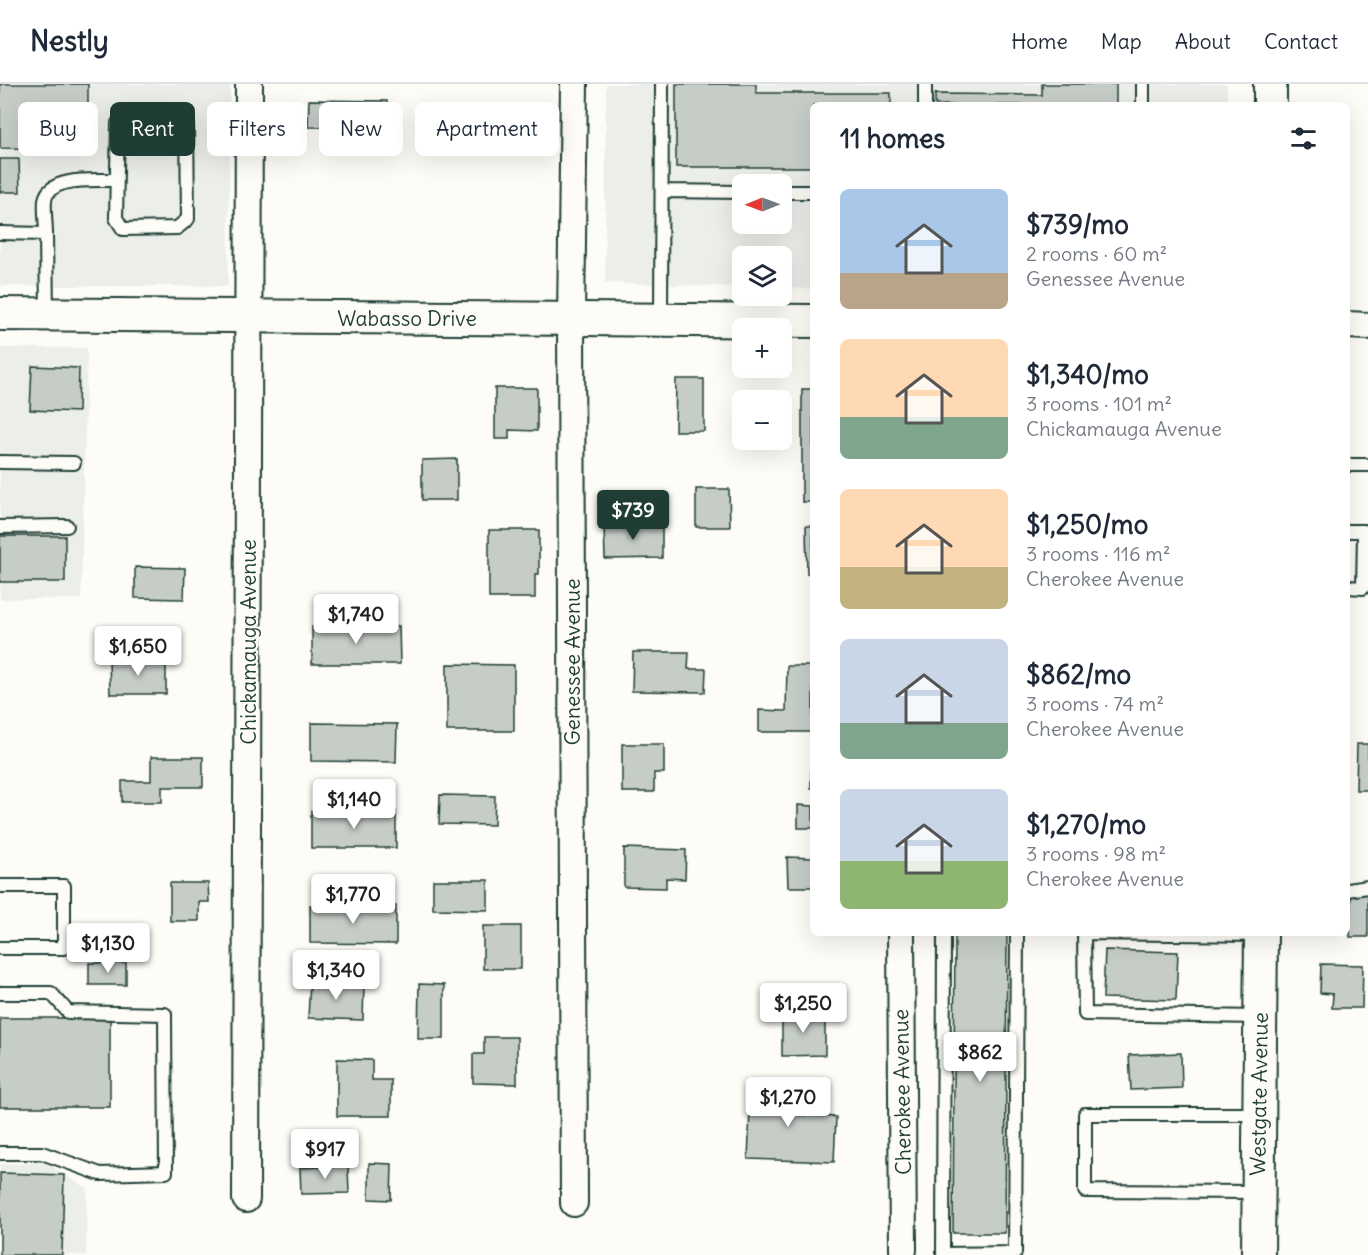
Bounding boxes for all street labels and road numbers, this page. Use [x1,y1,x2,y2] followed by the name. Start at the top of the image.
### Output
[337,305,477,332] street label: Wabasso Drive
[235,539,262,745] street label: Chickamauga Avenue
[559,578,586,746] street label: Genessee Avenue
[887,1009,917,1175] street label: Cherokee Avenue
[1244,1012,1274,1176] street label: Westgate Avenue

